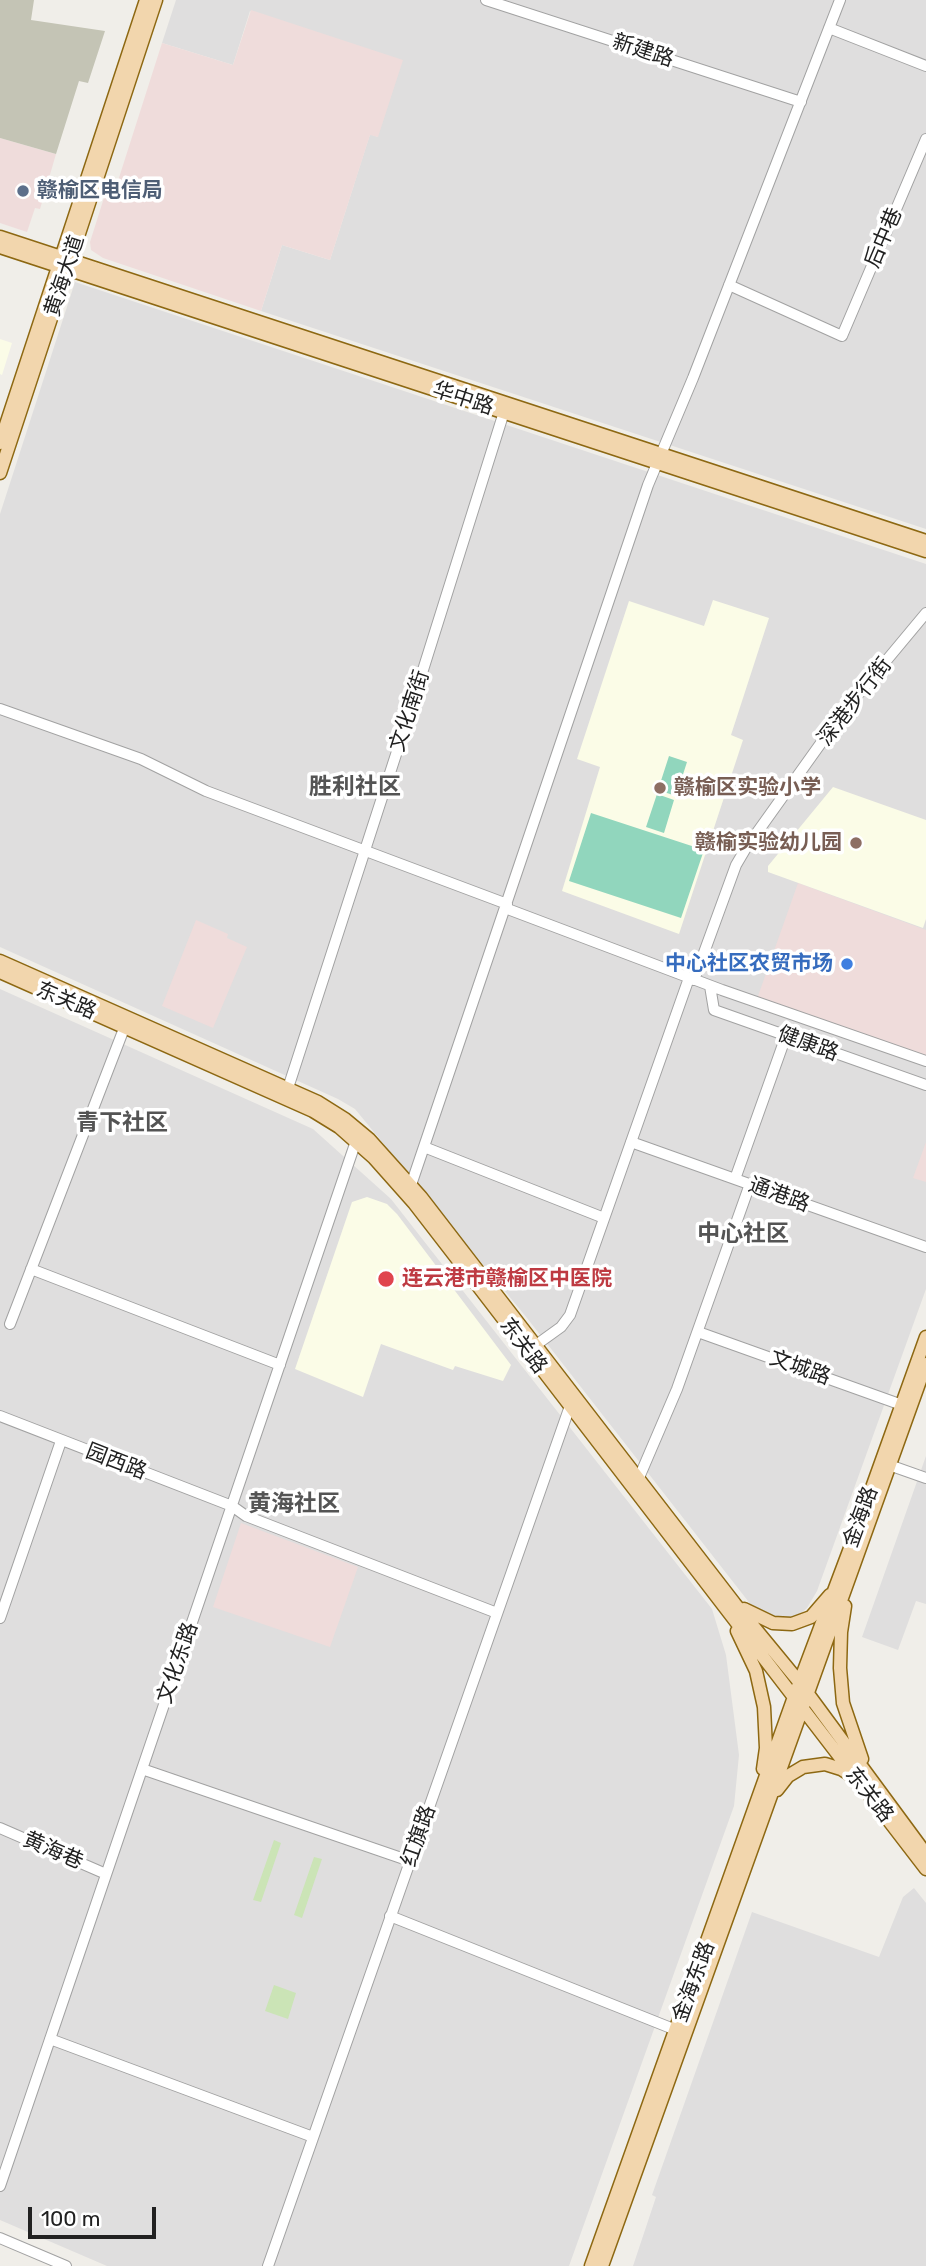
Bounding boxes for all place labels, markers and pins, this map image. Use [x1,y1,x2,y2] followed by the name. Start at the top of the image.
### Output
[37,178,163,204] place label: 赣榆区电信局
[15,183,31,199] marker: 赣榆区电信局
[674,775,821,801] place label: 赣榆区实验小学
[652,780,668,796] marker: 赣榆区实验小学
[695,830,842,856] place label: 赣榆实验幼儿园
[848,835,864,851] marker: 赣榆实验幼儿园
[665,951,833,977] place label: 中心社区农贸市场
[839,956,855,972] marker: 中心社区农贸市场
[402,1266,612,1292] place label: 连云港市赣榆区中医院
[376,1269,396,1289] marker: 连云港市赣榆区中医院

